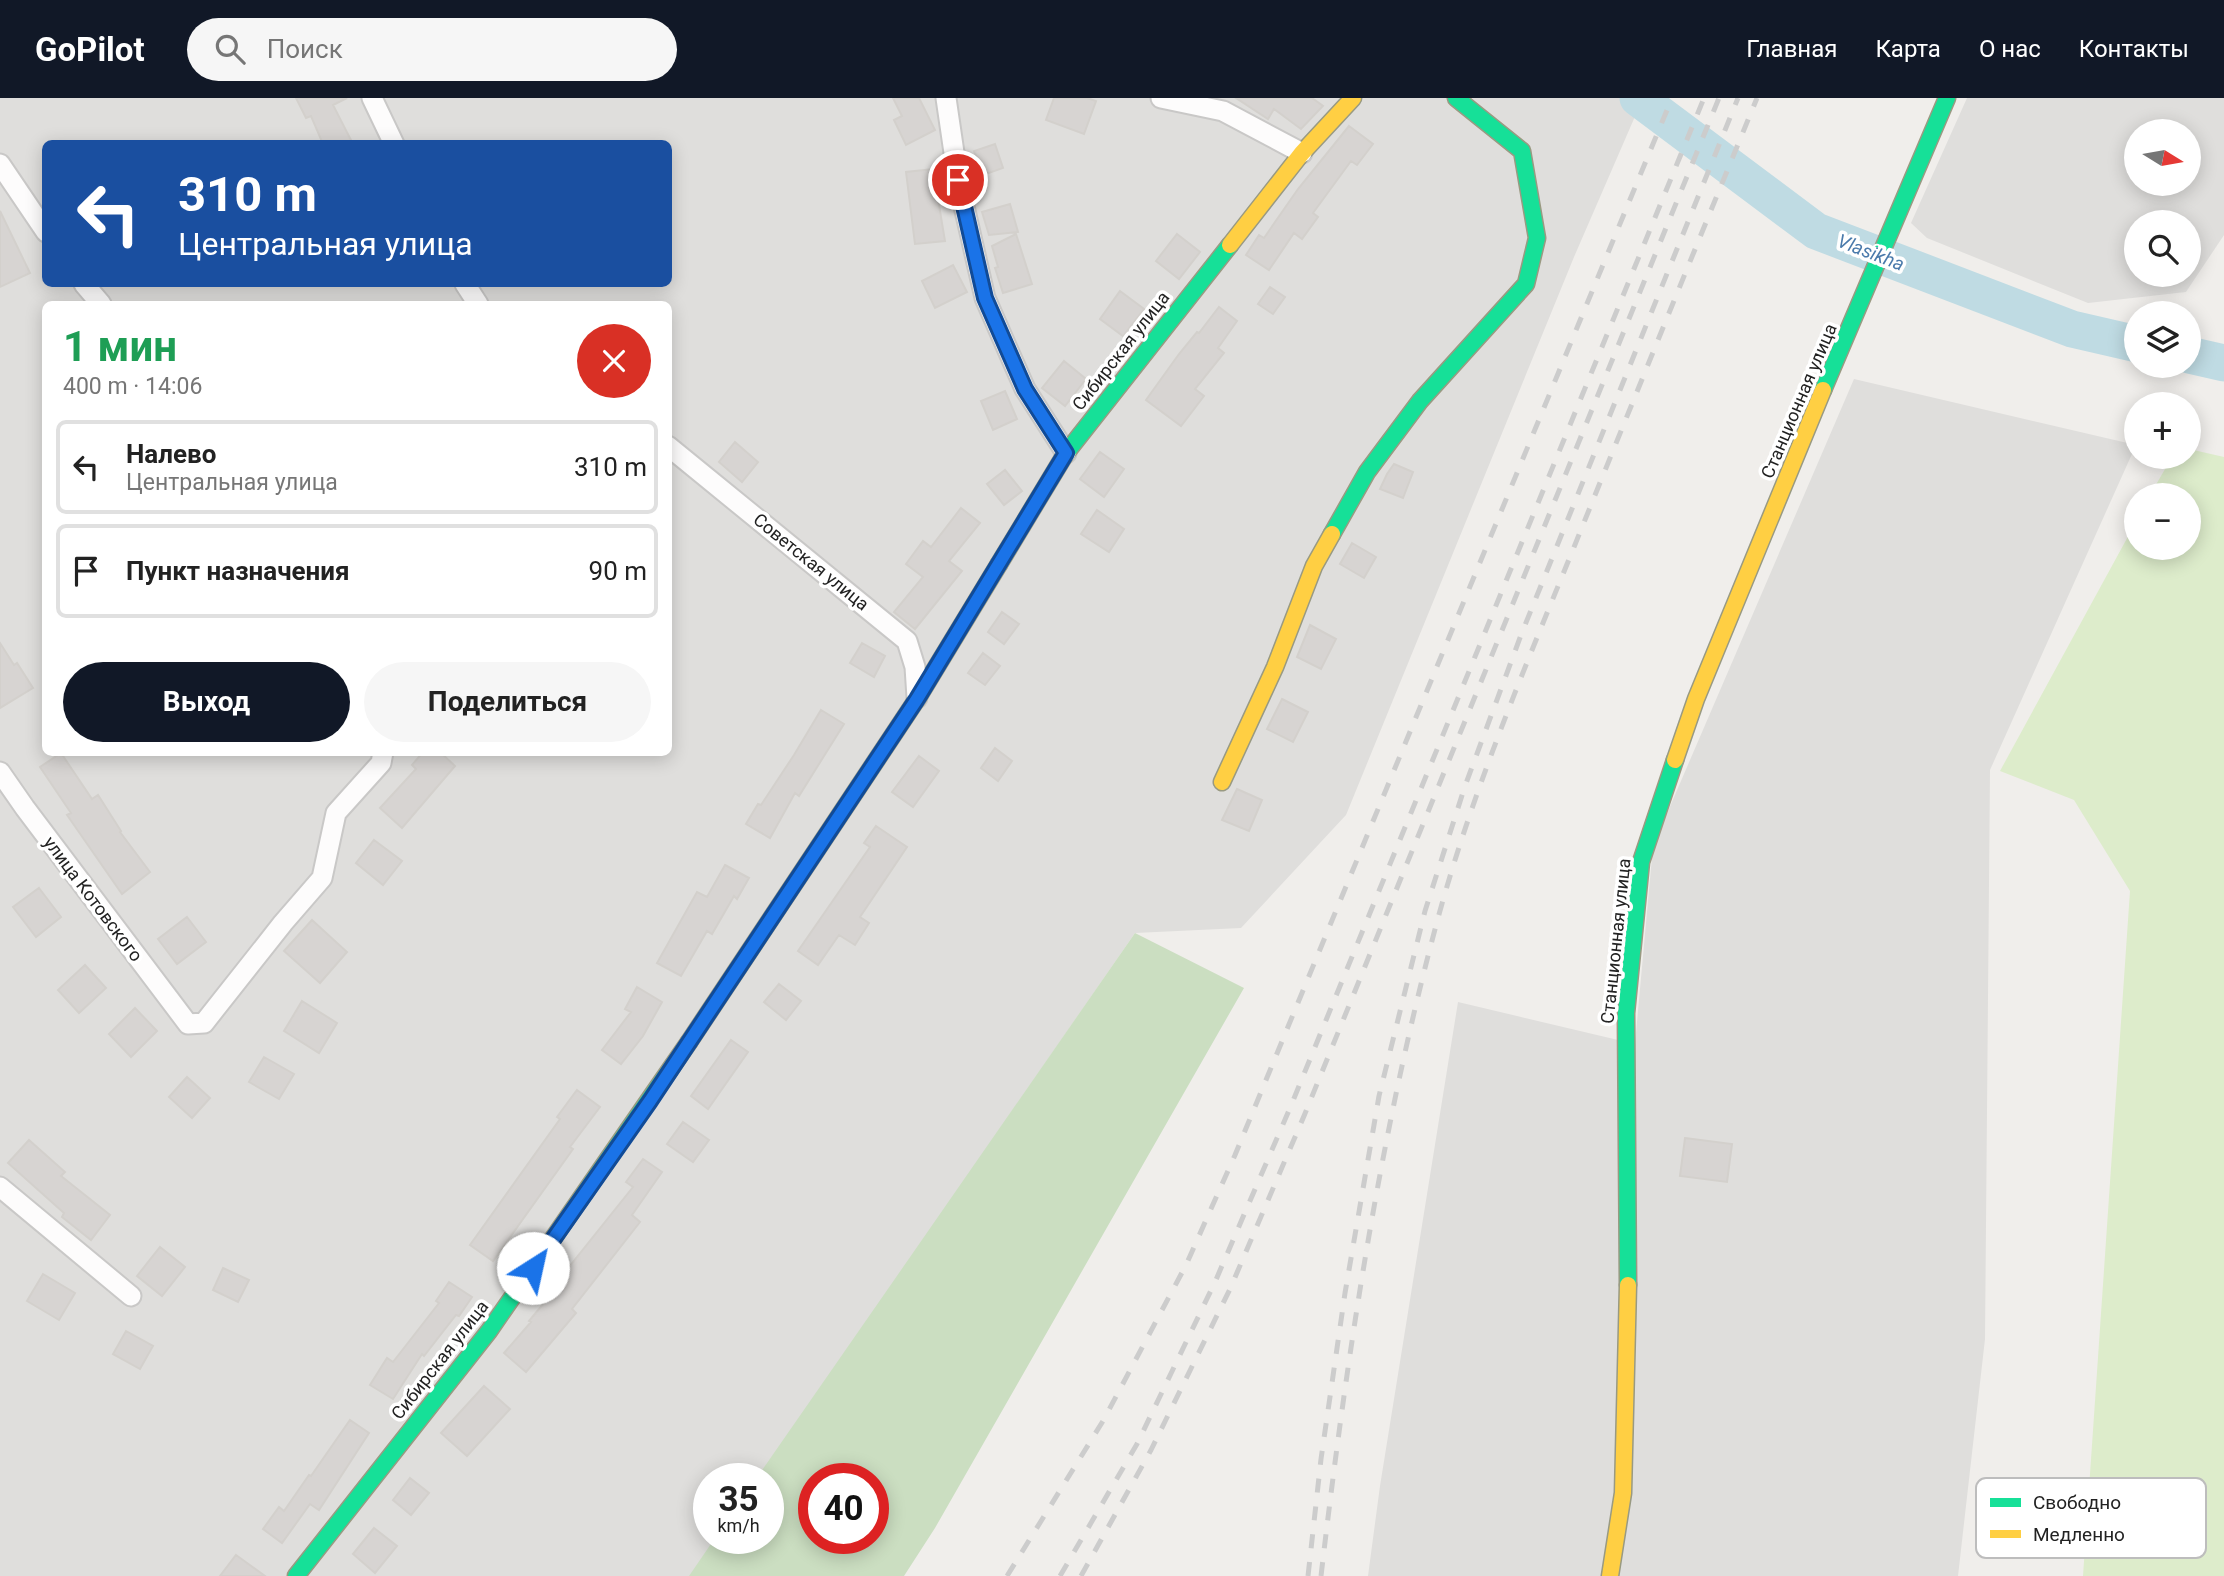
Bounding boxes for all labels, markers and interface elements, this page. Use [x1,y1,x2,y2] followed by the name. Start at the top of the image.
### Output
[187,18,677,81] search box
[35,30,145,69] text: GoPilot
[211,30,249,68] icon: search
[267,34,343,64] text: Поиск
[1746,35,1837,63] text: Главная
[1875,35,1941,63] text: Карта
[1979,35,2041,63] text: О нас
[2079,35,2189,63] text: Контакты
[2124,119,2202,196] north arrow
[2124,119,2201,560] map controls
[928,150,988,210] pin
[939,161,977,199] icon: arrive
[178,166,317,223] text: 310 m
[63,168,154,259] icon: left
[2124,210,2201,287] button: search
[178,225,473,263] text: Центральная улица
[1834,229,1908,276] water label: Vlasikha
[1068,287,1174,414] street label: Сибирская улица
[2124,301,2201,378] button: layers
[1756,320,1841,481] street label: Станционная улица
[63,322,177,371] text: 1 мин
[577,324,651,398] button: close
[63,373,202,400] text: 400 m · 14:06
[2124,392,2201,469] button: +
[126,439,216,469] text: Налево
[67,448,105,486] icon: left
[574,452,647,482] text: 310 m
[126,469,338,496] text: Центральная улица
[2124,483,2201,560] button: −
[749,509,873,615] street label: Советская улица
[67,552,105,590] icon: arrive
[126,556,350,586] text: Пункт назначения
[589,556,647,586] text: 90 m
[63,662,350,742] button: Выход
[364,662,651,742] button: Поделиться
[40,832,147,965] street label: улица Котовского
[1596,857,1635,1025] street label: Станционная улица
[496,1231,570,1305] position arrow
[387,1296,493,1423] street label: Сибирская улица
[798,1463,889,1554] speed limit sign: 40
[1976,1478,2206,1558] legend
[718,1479,759,1520] text: 35
[2033,1491,2121,1514] text: Свободно
[717,1515,760,1536] text: km/h
[2033,1523,2125,1546] text: Медленно

